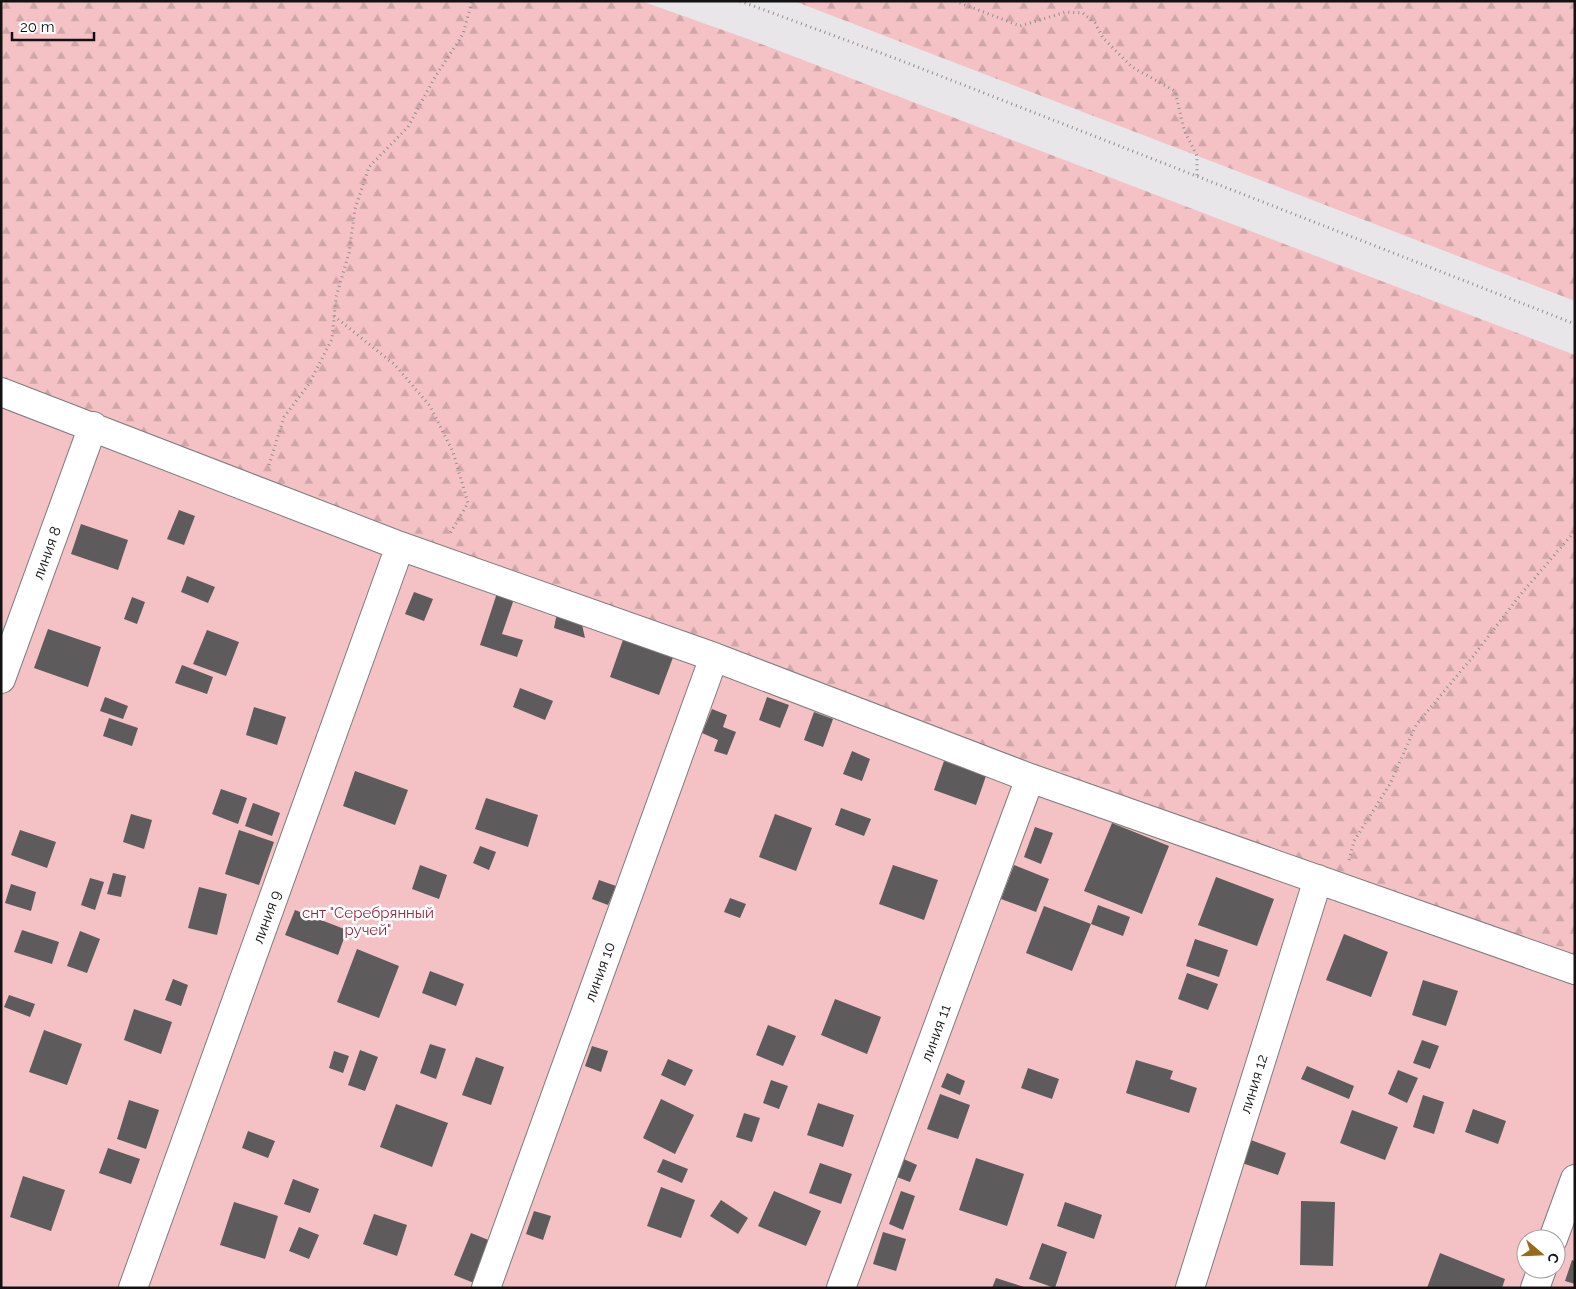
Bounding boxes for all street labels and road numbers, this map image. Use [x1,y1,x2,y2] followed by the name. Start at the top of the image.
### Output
[29,524,65,582] street label: линия 8
[249,888,285,946] street label: линия 9
[581,940,619,1004] street label: линия 10
[917,1001,955,1064] street label: линия 11
[1236,1052,1272,1116] street label: линия 12

